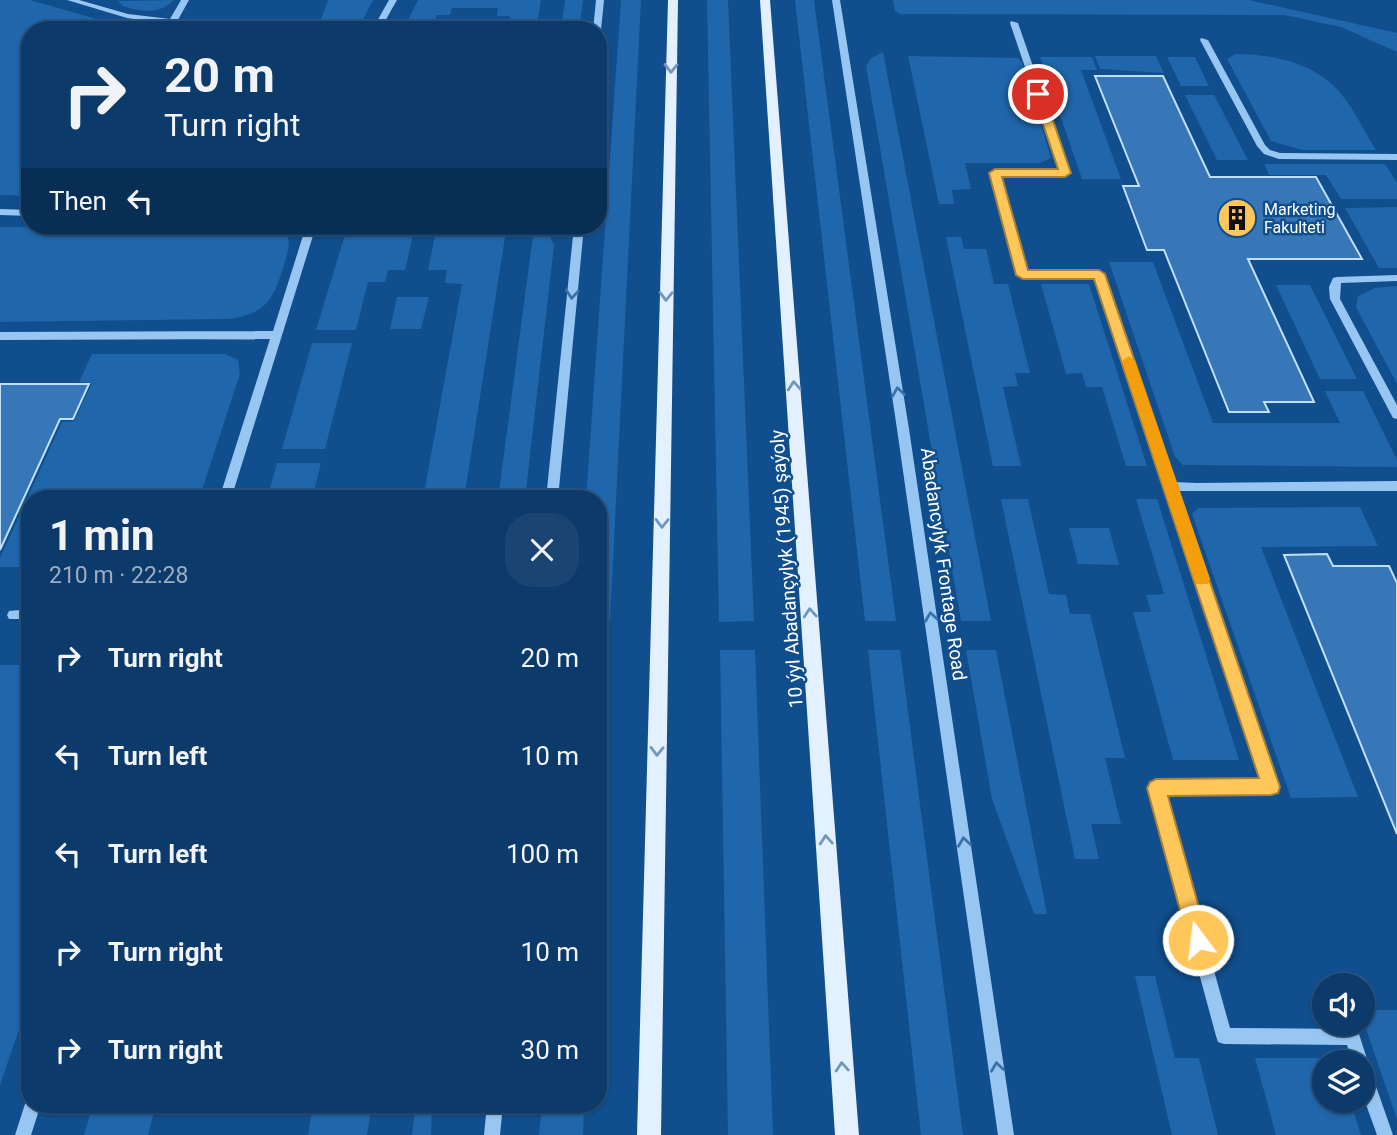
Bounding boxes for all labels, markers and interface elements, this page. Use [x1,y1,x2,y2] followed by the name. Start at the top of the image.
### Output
[164,47,275,104] text: 20 m
[49,49,140,140] icon: right
[663,63,679,74] one-way arrow
[1008,64,1068,124] pin
[1019,75,1057,113] icon: arrive
[164,106,300,144] text: Turn right
[121,182,159,220] icon: left
[49,186,107,216] text: Then
[1216,197,1258,239] building icon: Marketing Fakulteti
[1264,200,1335,237] place label: Marketing Fakulteti
[565,288,580,299] one-way arrow
[659,290,674,301] one-way arrow
[787,380,802,391] one-way arrow
[891,386,906,398] one-way arrow
[765,429,808,709] street label: 10 ýyl Abadançylyk (1945) şaýoly
[916,446,971,682] street label: Abadancylyk Frontage Road
[49,511,155,560] text: 1 min
[505,513,579,587] button: close
[654,518,669,529] one-way arrow
[49,562,188,589] text: 210 m · 22:28
[803,607,818,618] one-way arrow
[924,611,939,623] one-way arrow
[49,639,87,677] icon: right
[108,643,223,673] text: Turn right
[521,643,579,673] text: 20 m
[49,737,87,775] icon: left
[108,741,207,771] text: Turn left
[521,741,579,771] text: 10 m
[649,746,665,756] one-way arrow
[819,834,834,845] one-way arrow
[49,835,87,873] icon: left
[957,836,972,848] one-way arrow
[108,839,207,869] text: Turn left
[506,839,579,869] text: 100 m
[1161,903,1235,977] position arrow
[49,933,87,971] icon: right
[108,937,223,967] text: Turn right
[521,937,579,967] text: 10 m
[1312,973,1375,1113] map controls
[1312,973,1375,1036] button: sound
[49,1031,87,1069] icon: right
[108,1035,223,1065] text: Turn right
[521,1035,579,1065] text: 30 m
[1312,1050,1375,1113] button: layers
[835,1061,850,1072] one-way arrow
[989,1062,1004,1073] one-way arrow

